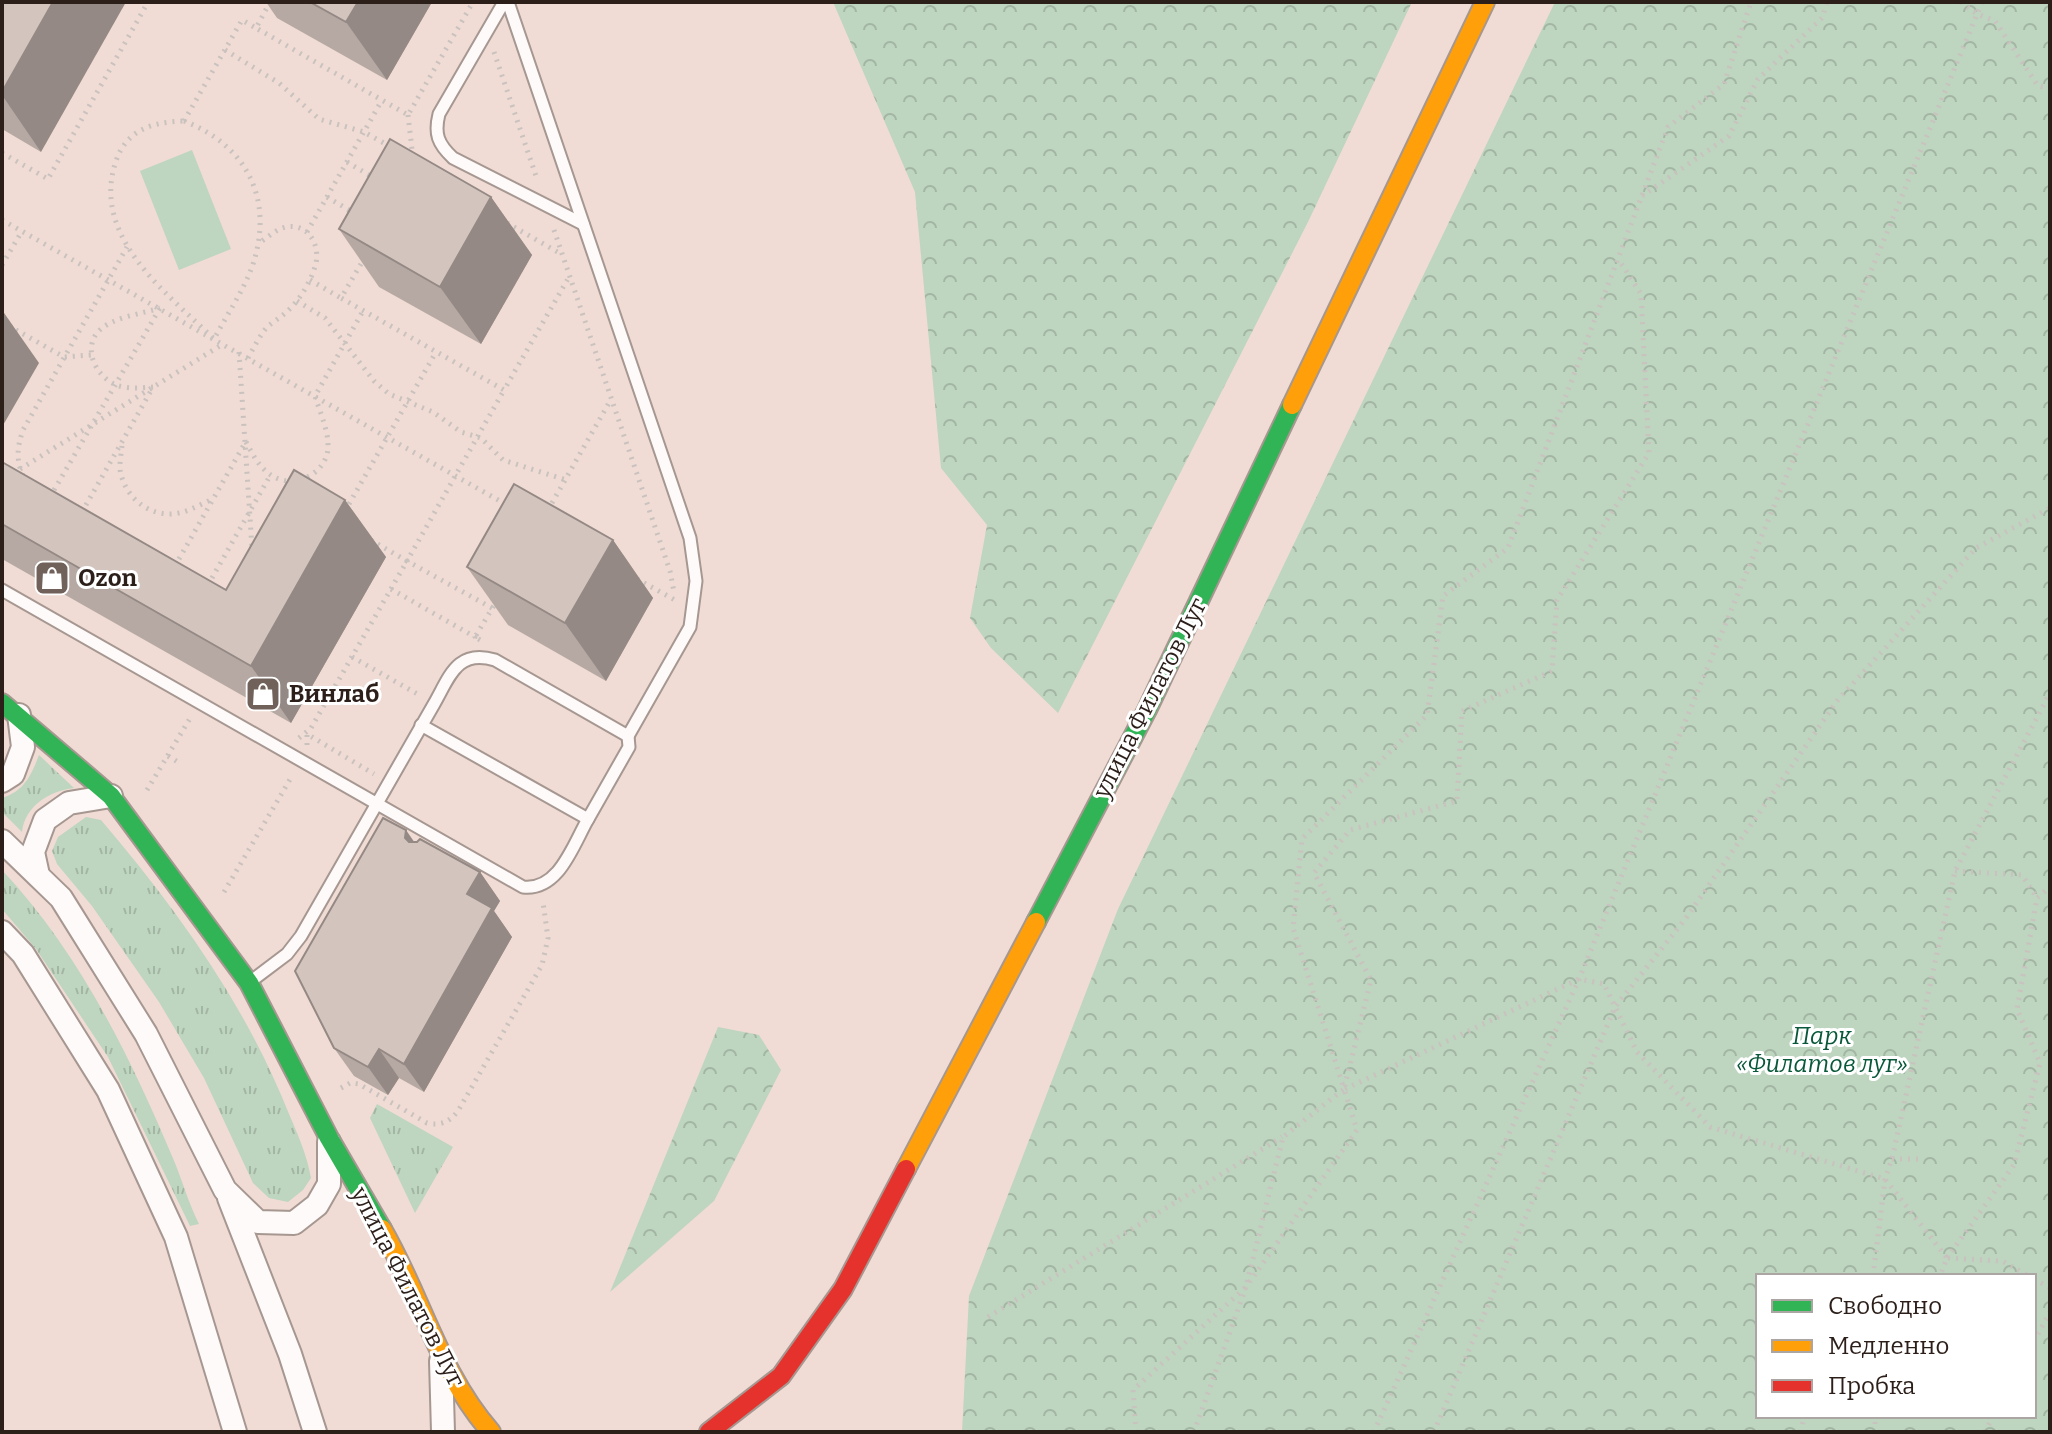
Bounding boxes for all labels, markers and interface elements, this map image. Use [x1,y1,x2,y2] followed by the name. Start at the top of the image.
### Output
[33,559,71,597] shop icon: Ozon
[78,564,138,592] place label: Ozon
[1087,593,1213,804] street label: улица Филатов Луг
[244,675,282,713] shop icon: Винлаб
[289,680,379,708] place label: Винлаб
[1736,1022,1908,1078] park label: Парк «Филатов луг»
[345,1181,471,1392] street label: улица Филатов Луг
[1756,1274,2036,1418] legend
[1828,1292,1942,1320] text: Свободно
[1828,1332,1949,1360] text: Медленно
[1828,1372,1915,1400] text: Пробка

